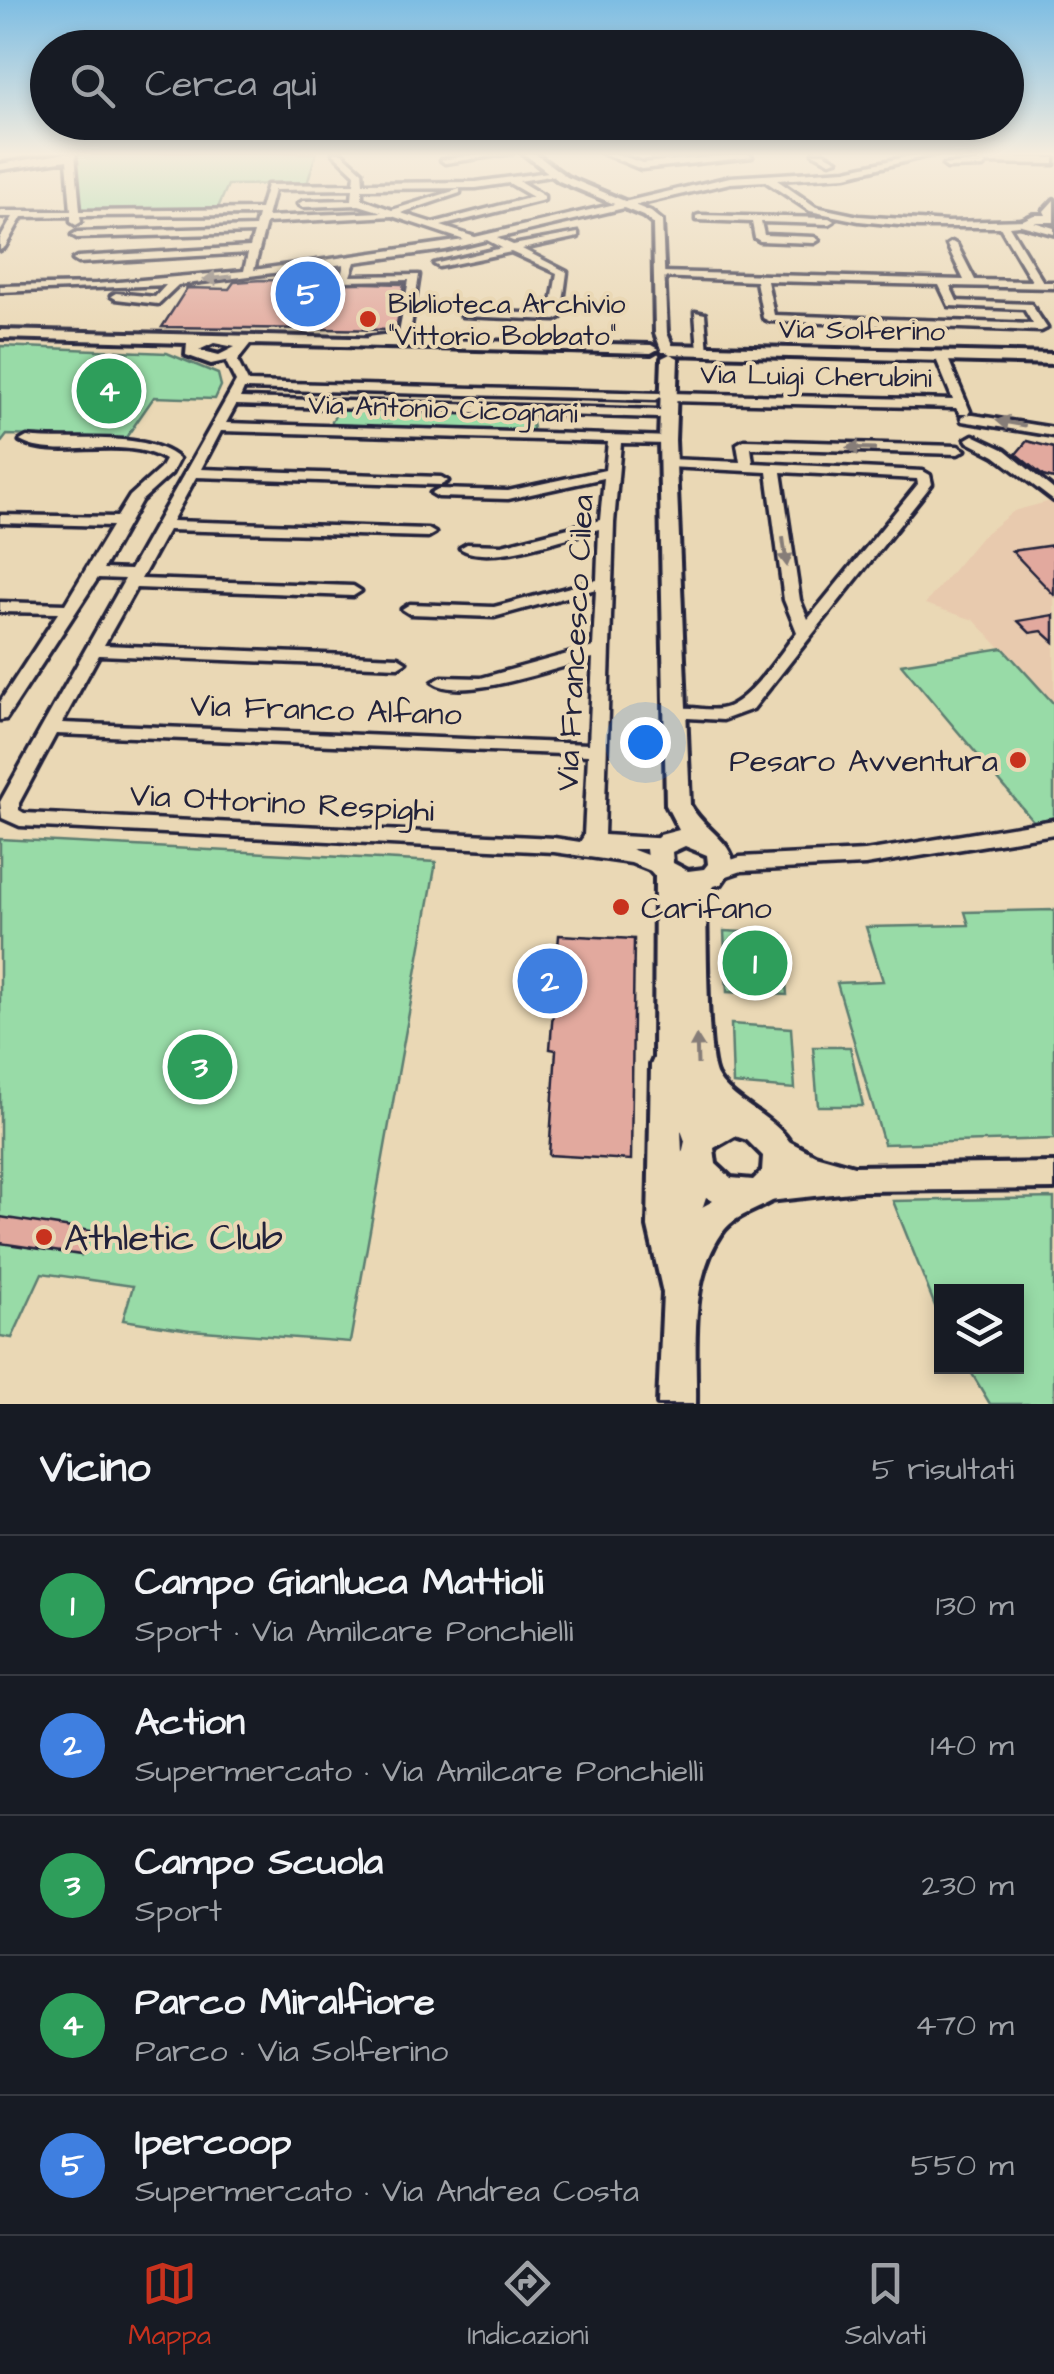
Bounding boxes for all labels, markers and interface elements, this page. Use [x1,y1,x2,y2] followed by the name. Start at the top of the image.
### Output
[30,30,1024,140] search box
[65,58,120,113] icon: search
[145,59,317,111] text: Cerca qui
[276,256,340,332] pin: 5
[201,270,233,286] one-way arrow
[388,285,626,356] place label: Biblioteca Archivio "Vittorio Bobbato"
[357,308,379,330] marker: Biblioteca Archivio "Vittorio Bobbato"
[778,310,946,351] street label: Via Solferino
[76,354,142,428] pin: 4
[700,355,932,399] street label: Via Luigi Cherubini
[307,385,579,435] street label: Via Antonio Cicognani
[995,415,1026,430] one-way arrow
[844,439,876,455] one-way arrow
[545,494,606,793] street label: Via Francesco Cilea
[778,537,794,568] one-way arrow
[189,683,463,738] street label: Via Franco Alfano
[620,717,671,768] your location
[729,739,998,784] place label: Pesaro Avventura
[1007,749,1029,771] marker: Pesaro Avventura
[129,773,435,834] street label: Via Ottorino Respighi
[641,886,772,931] place label: Carifano
[610,896,632,918] marker: Carifano
[722,926,788,1000] pin: 1
[518,944,582,1018] pin: 2
[168,1030,232,1104] pin: 3
[688,1034,704,1066] one-way arrow
[64,1213,283,1265] place label: Athletic Club
[33,1226,55,1248] marker: Athletic Club
[934,1284,1024,1374] map controls
[934,1284,1024,1374] button: layers
[40,1440,150,1498] text: Vicino
[872,1447,1014,1492] text: 5 risultati
[135,1557,543,1609] text: Campo Gianluca Mattioli
[70,1583,75,1628] text: 1
[936,1583,1014,1628] text: 130 m
[135,1609,573,1654] text: Sport · Via Amilcare Ponchielli
[135,1697,245,1749] text: Action
[63,1723,82,1768] text: 2
[930,1723,1014,1768] text: 140 m
[135,1749,703,1794] text: Supermercato · Via Amilcare Ponchielli
[135,1837,383,1889] text: Campo Scuola
[64,1863,81,1908] text: 3
[922,1863,1014,1908] text: 230 m
[135,1889,222,1934] text: Sport
[135,1977,435,2029] text: Parco Miralfiore
[62,2003,83,2048] text: 4
[915,2003,1014,2048] text: 470 m
[135,2029,448,2074] text: Parco · Via Solferino
[135,2117,291,2169] text: Ipercoop
[61,2143,84,2188] text: 5
[911,2143,1014,2188] text: 550 m
[135,2169,639,2214] text: Supermercato · Via Andrea Costa
[128,2256,211,2355] tab: Mappa
[467,2256,588,2355] tab: Indicazioni
[845,2256,926,2355] tab: Salvati

